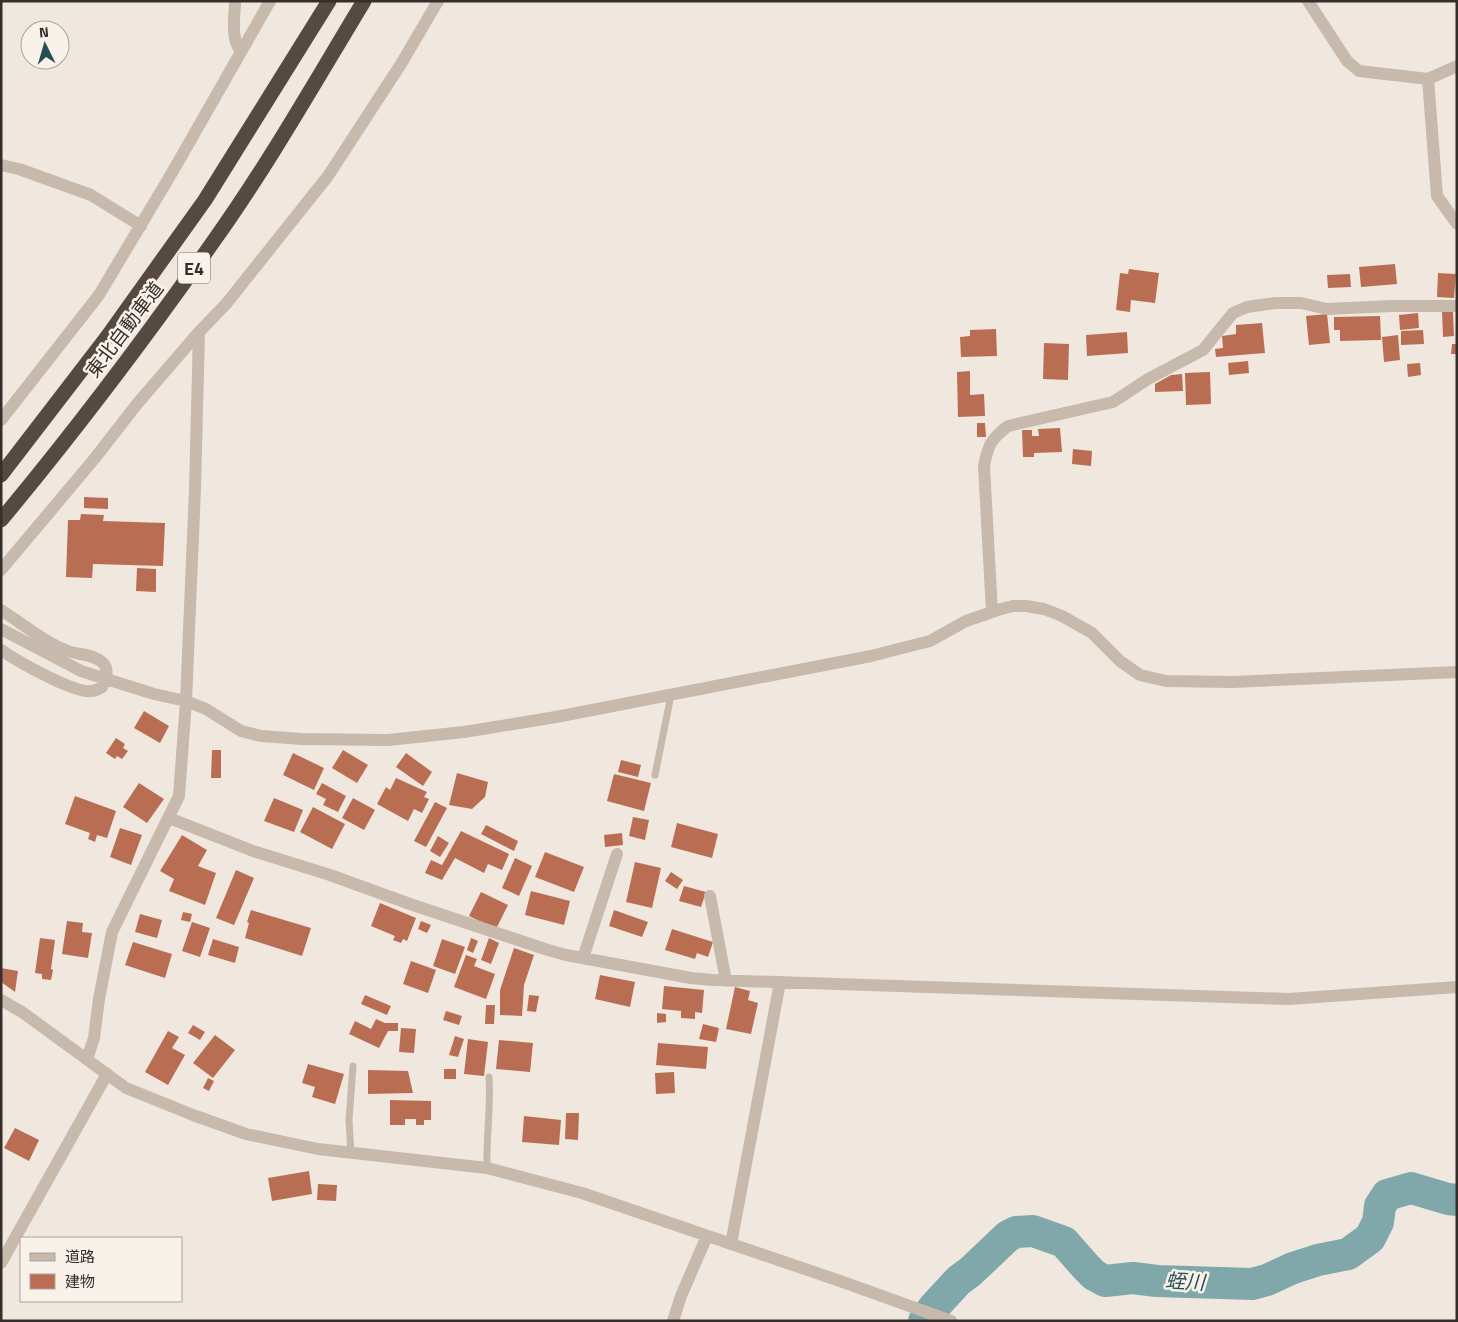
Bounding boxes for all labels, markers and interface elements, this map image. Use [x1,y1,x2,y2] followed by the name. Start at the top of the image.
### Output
[20,20,70,70] north arrow
[38,21,50,42] text: N
[178,252,210,284] road number: E4
[78,275,170,383] street label: 東北自動車道
[20,1237,182,1302] legend
[65,1245,95,1268] text: 道路
[1164,1264,1208,1298] water label: 蛭川
[65,1270,95,1293] text: 建物

